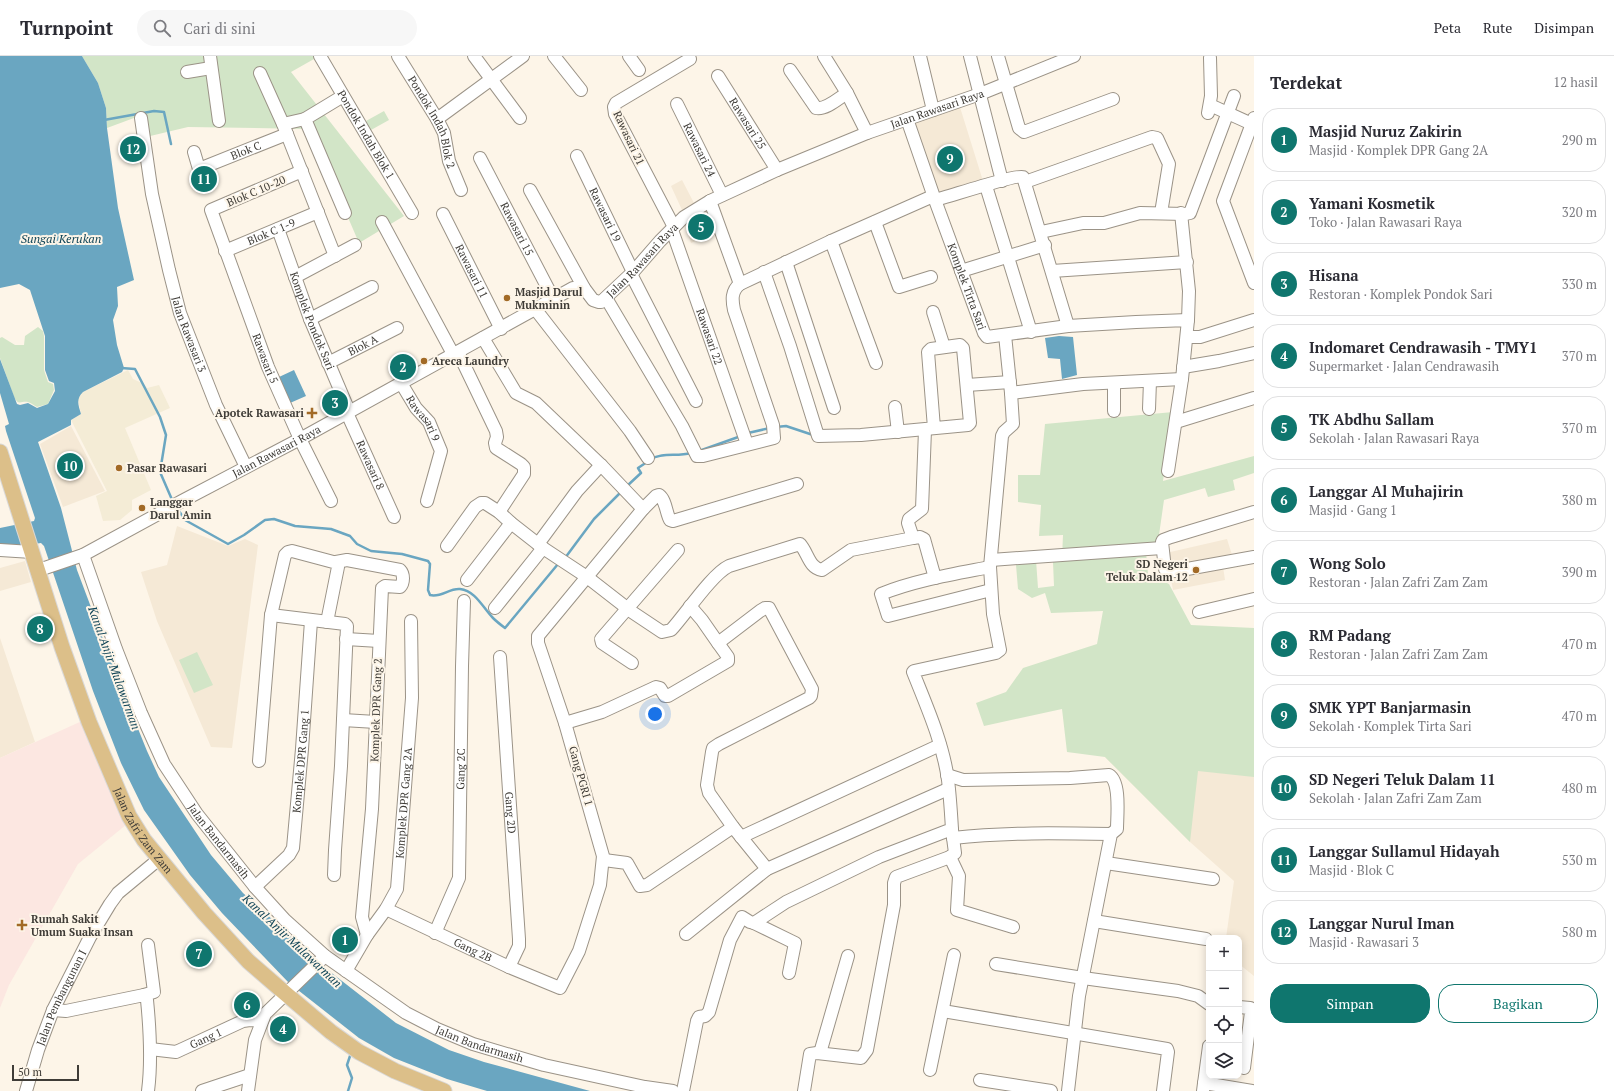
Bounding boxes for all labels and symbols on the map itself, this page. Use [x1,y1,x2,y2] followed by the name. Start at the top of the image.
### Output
[405,73,458,171] street label: Pondok Indah Blok 2
[889,86,986,131] street label: Jalan Rawasari Raya
[334,87,398,182] street label: Pondok Indah Blok 1
[726,95,769,152] street label: Rawasari 25
[610,109,648,167] street label: Rawasari 21
[680,120,719,179] street label: Rawasari 24
[120,134,146,164] pin: 12
[228,138,263,163] street label: Blok C
[937,144,963,174] pin: 9
[191,164,217,194] pin: 11
[225,172,288,210] street label: Blok C 10-20
[586,185,624,244] street label: Rawasari 19
[497,200,537,258] street label: Rawasari 15
[688,212,714,242] pin: 5
[245,215,297,248] street label: Blok C 1-9
[603,220,681,300] street label: Jalan Rawasari Raya
[21,231,101,246] water label: Sungai Kerukan
[945,241,989,332] street label: Komplek Tirta Sari
[452,242,491,300] street label: Rawasari 11
[287,270,338,372] street label: Komplek Pondok Sari
[515,285,583,312] place label: Masjid Darul Mukminin
[502,293,512,303] marker: Masjid Darul Mukminin
[169,295,210,374] street label: Jalan Rawasari 3
[693,307,726,367] street label: Rawasari 22
[249,331,281,386] street label: Rawasari 5
[345,332,381,359] street label: Blok A
[390,352,416,382] pin: 2
[432,354,509,368] place label: Areca Laundry
[419,356,429,366] marker: Areca Laundry
[322,388,348,418] pin: 3
[403,393,443,443] street label: Rawasari 9
[215,406,304,420] place label: Apotek Rawasari
[307,408,317,418] marker: Apotek Rawasari
[230,422,323,480] street label: Jalan Rawasari Raya
[353,438,388,492] street label: Rawasari 8
[57,451,83,481] pin: 10
[127,461,207,475] place label: Pasar Rawasari
[114,463,124,473] marker: Pasar Rawasari
[150,495,211,522] place label: Langgar Darul Amin
[137,503,147,513] marker: Langgar Darul Amin
[1106,557,1188,584] place label: SD Negeri Teluk Dalam 12
[1191,565,1201,575] marker: SD Negeri Teluk Dalam 12
[85,603,144,731] water label: Kanal Anjir Mulawarman
[27,614,53,644] pin: 8
[367,658,385,762] street label: Komplek DPR Gang 2
[645,704,665,724] your location
[289,709,312,813] street label: Komplek DPR Gang 1
[566,745,596,807] street label: Gang PGRI 1
[392,746,415,859] street label: Komplek DPR Gang 2A
[453,748,468,790] street label: Gang 2C
[111,785,176,877] street label: Jalan Zafri Zam Zam
[502,791,519,834] street label: Gang 2D
[185,801,253,882] street label: Jalan Bandarmasih
[239,890,345,990] water label: Kanal Anjir Mulawarman
[31,912,133,939] place label: Rumah Sakit Umum Suaka Insan
[16,919,28,931] marker: Rumah Sakit Umum Suaka Insan
[332,925,358,955] pin: 1
[451,935,494,965] street label: Gang 2B
[186,939,212,969] pin: 7
[33,947,89,1048] street label: Jalan Pembangunan I
[234,990,260,1020] pin: 6
[270,1014,296,1044] pin: 4
[434,1022,525,1066] street label: Jalan Bandarmasih
[187,1025,224,1052] street label: Gang 1
[12,1063,79,1082] scale bar

